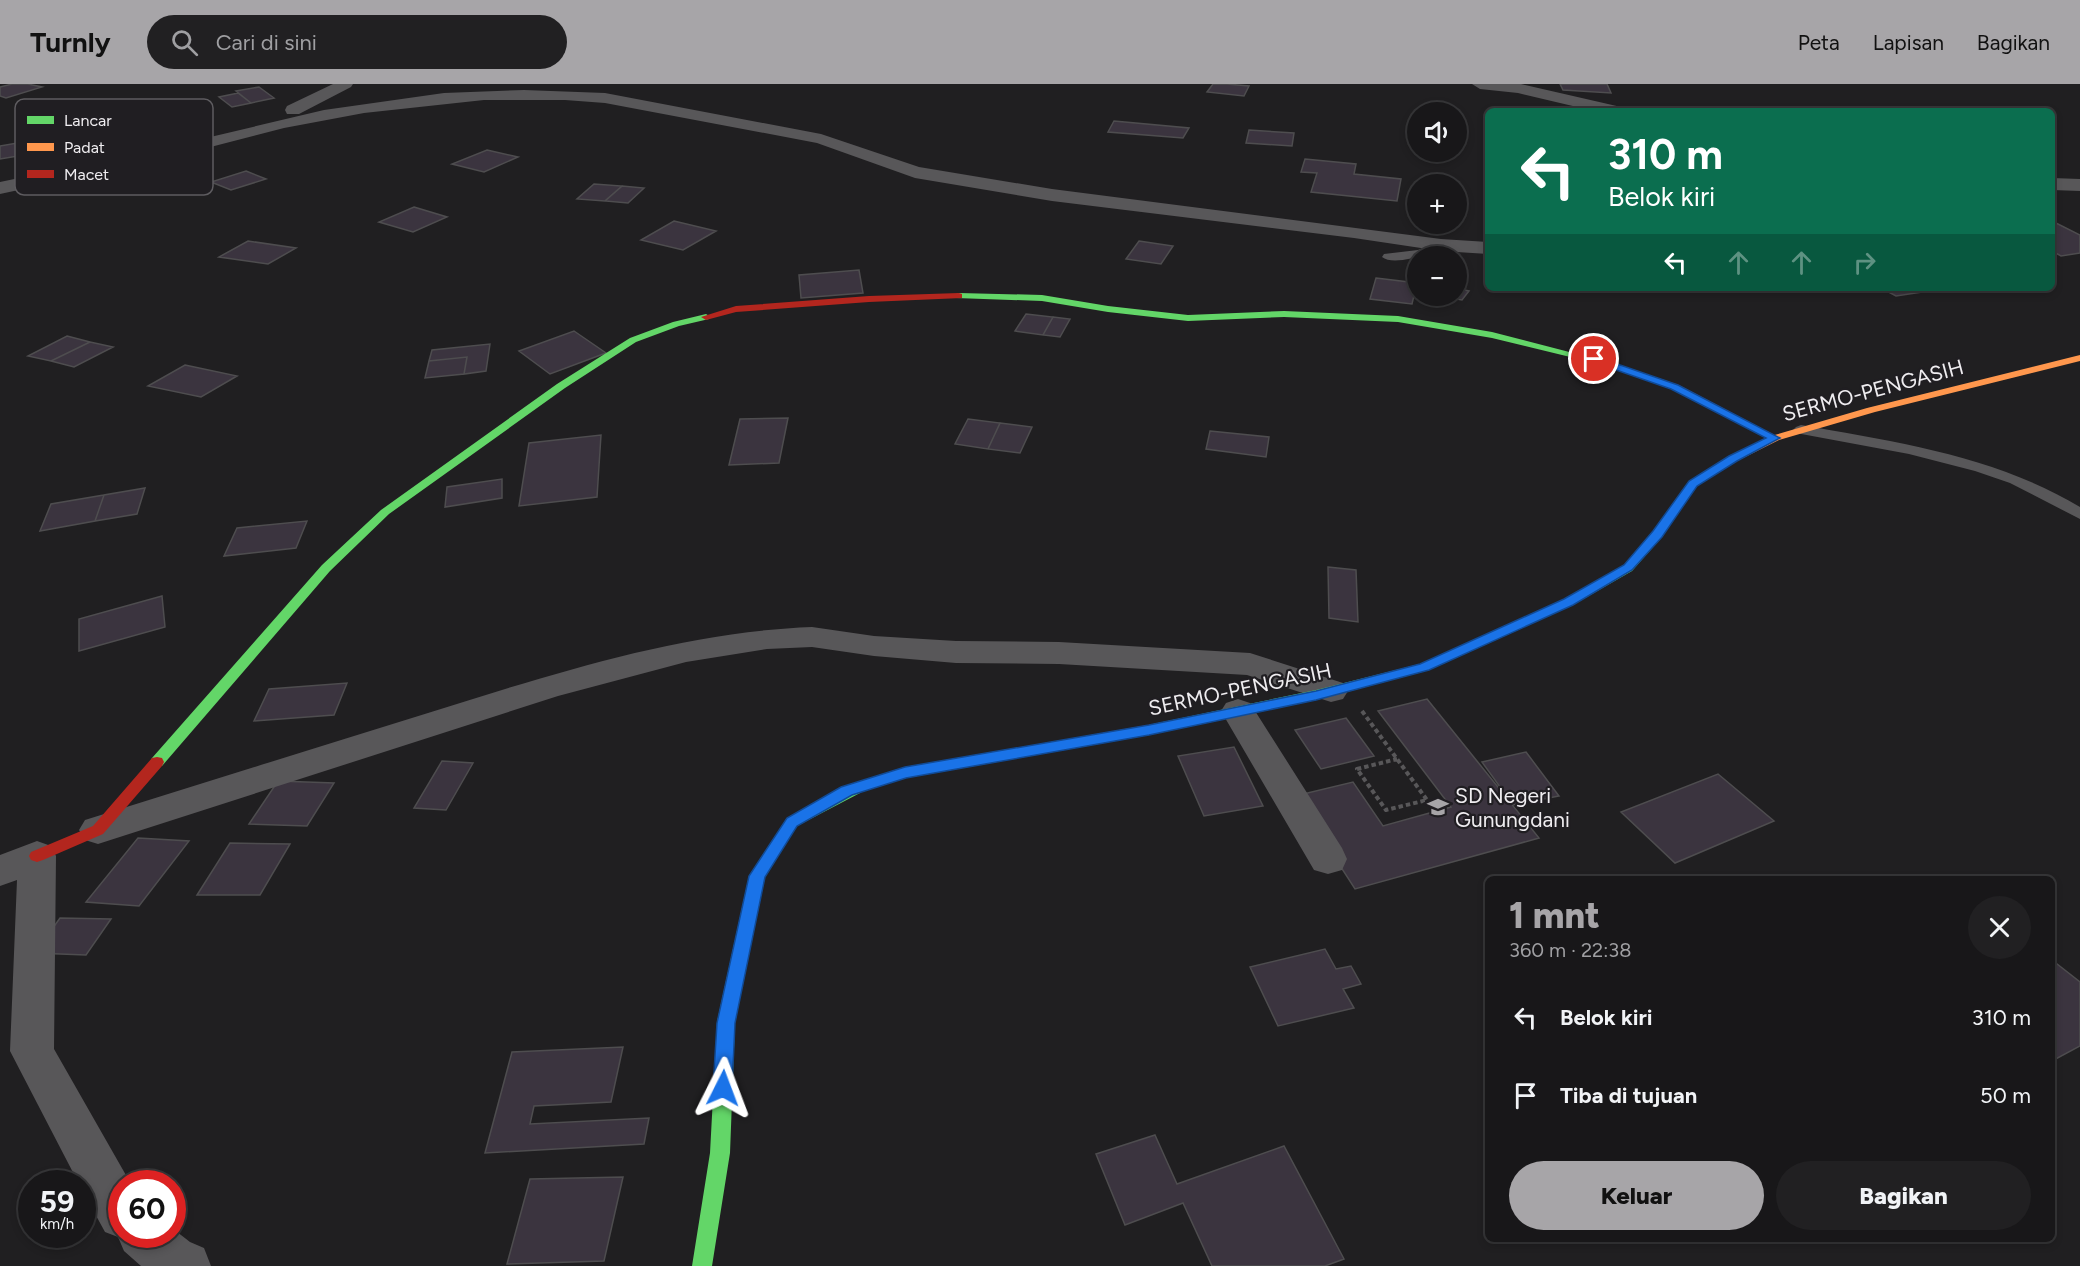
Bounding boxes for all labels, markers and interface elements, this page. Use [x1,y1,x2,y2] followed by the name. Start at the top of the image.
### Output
[147,15,567,69] search box
[30,25,111,59] text: Turnly
[168,26,201,59] icon: search
[216,29,317,56] text: Cari di sini
[1798,30,1840,55] text: Peta
[1873,30,1944,55] text: Lapisan
[1977,30,2050,55] text: Bagikan
[15,99,213,195] legend
[1407,102,1467,306] map controls
[1407,102,1467,162] button: sound
[64,111,112,130] text: Lancar
[1608,129,1723,180] text: 310 m
[1509,132,1587,210] icon: left
[64,138,105,157] text: Padat
[64,165,109,184] text: Macet
[1407,174,1467,234] button: +
[1608,180,1715,213] text: Belok kiri
[1407,246,1467,306] button: −
[1659,246,1692,279] icon: left
[1722,246,1755,279] icon: ahead
[1785,246,1818,279] icon: ahead
[1848,246,1881,279] icon: right
[1568,333,1619,384] pin
[1577,342,1610,375] icon: arrive
[1780,354,1966,426] street label: SERMO-PENGASIH
[1146,657,1334,721] street label: SERMO-PENGASIH
[1455,783,1570,832] place label: SD Negeri Gunungdani
[1426,795,1450,819] school or university icon: SD Negeri Gunungdani
[1509,894,1600,937] text: 1 mnt
[1968,896,2031,959] button: close
[1509,938,1632,962] text: 360 m · 22:38
[1509,1001,1542,1034] icon: left
[1560,1004,1653,1031] text: Belok kiri
[1972,1004,2031,1031] text: 310 m
[691,1056,755,1120] position arrow
[1509,1079,1542,1112] icon: arrive
[1560,1082,1697,1109] text: Tiba di tujuan
[1980,1082,2031,1109] text: 50 m
[1509,1161,1764,1230] button: Keluar
[1776,1161,2031,1230] button: Bagikan
[108,1170,186,1248] speed limit sign: 60
[40,1183,74,1220] text: 59
[40,1215,74,1233] text: km/h

